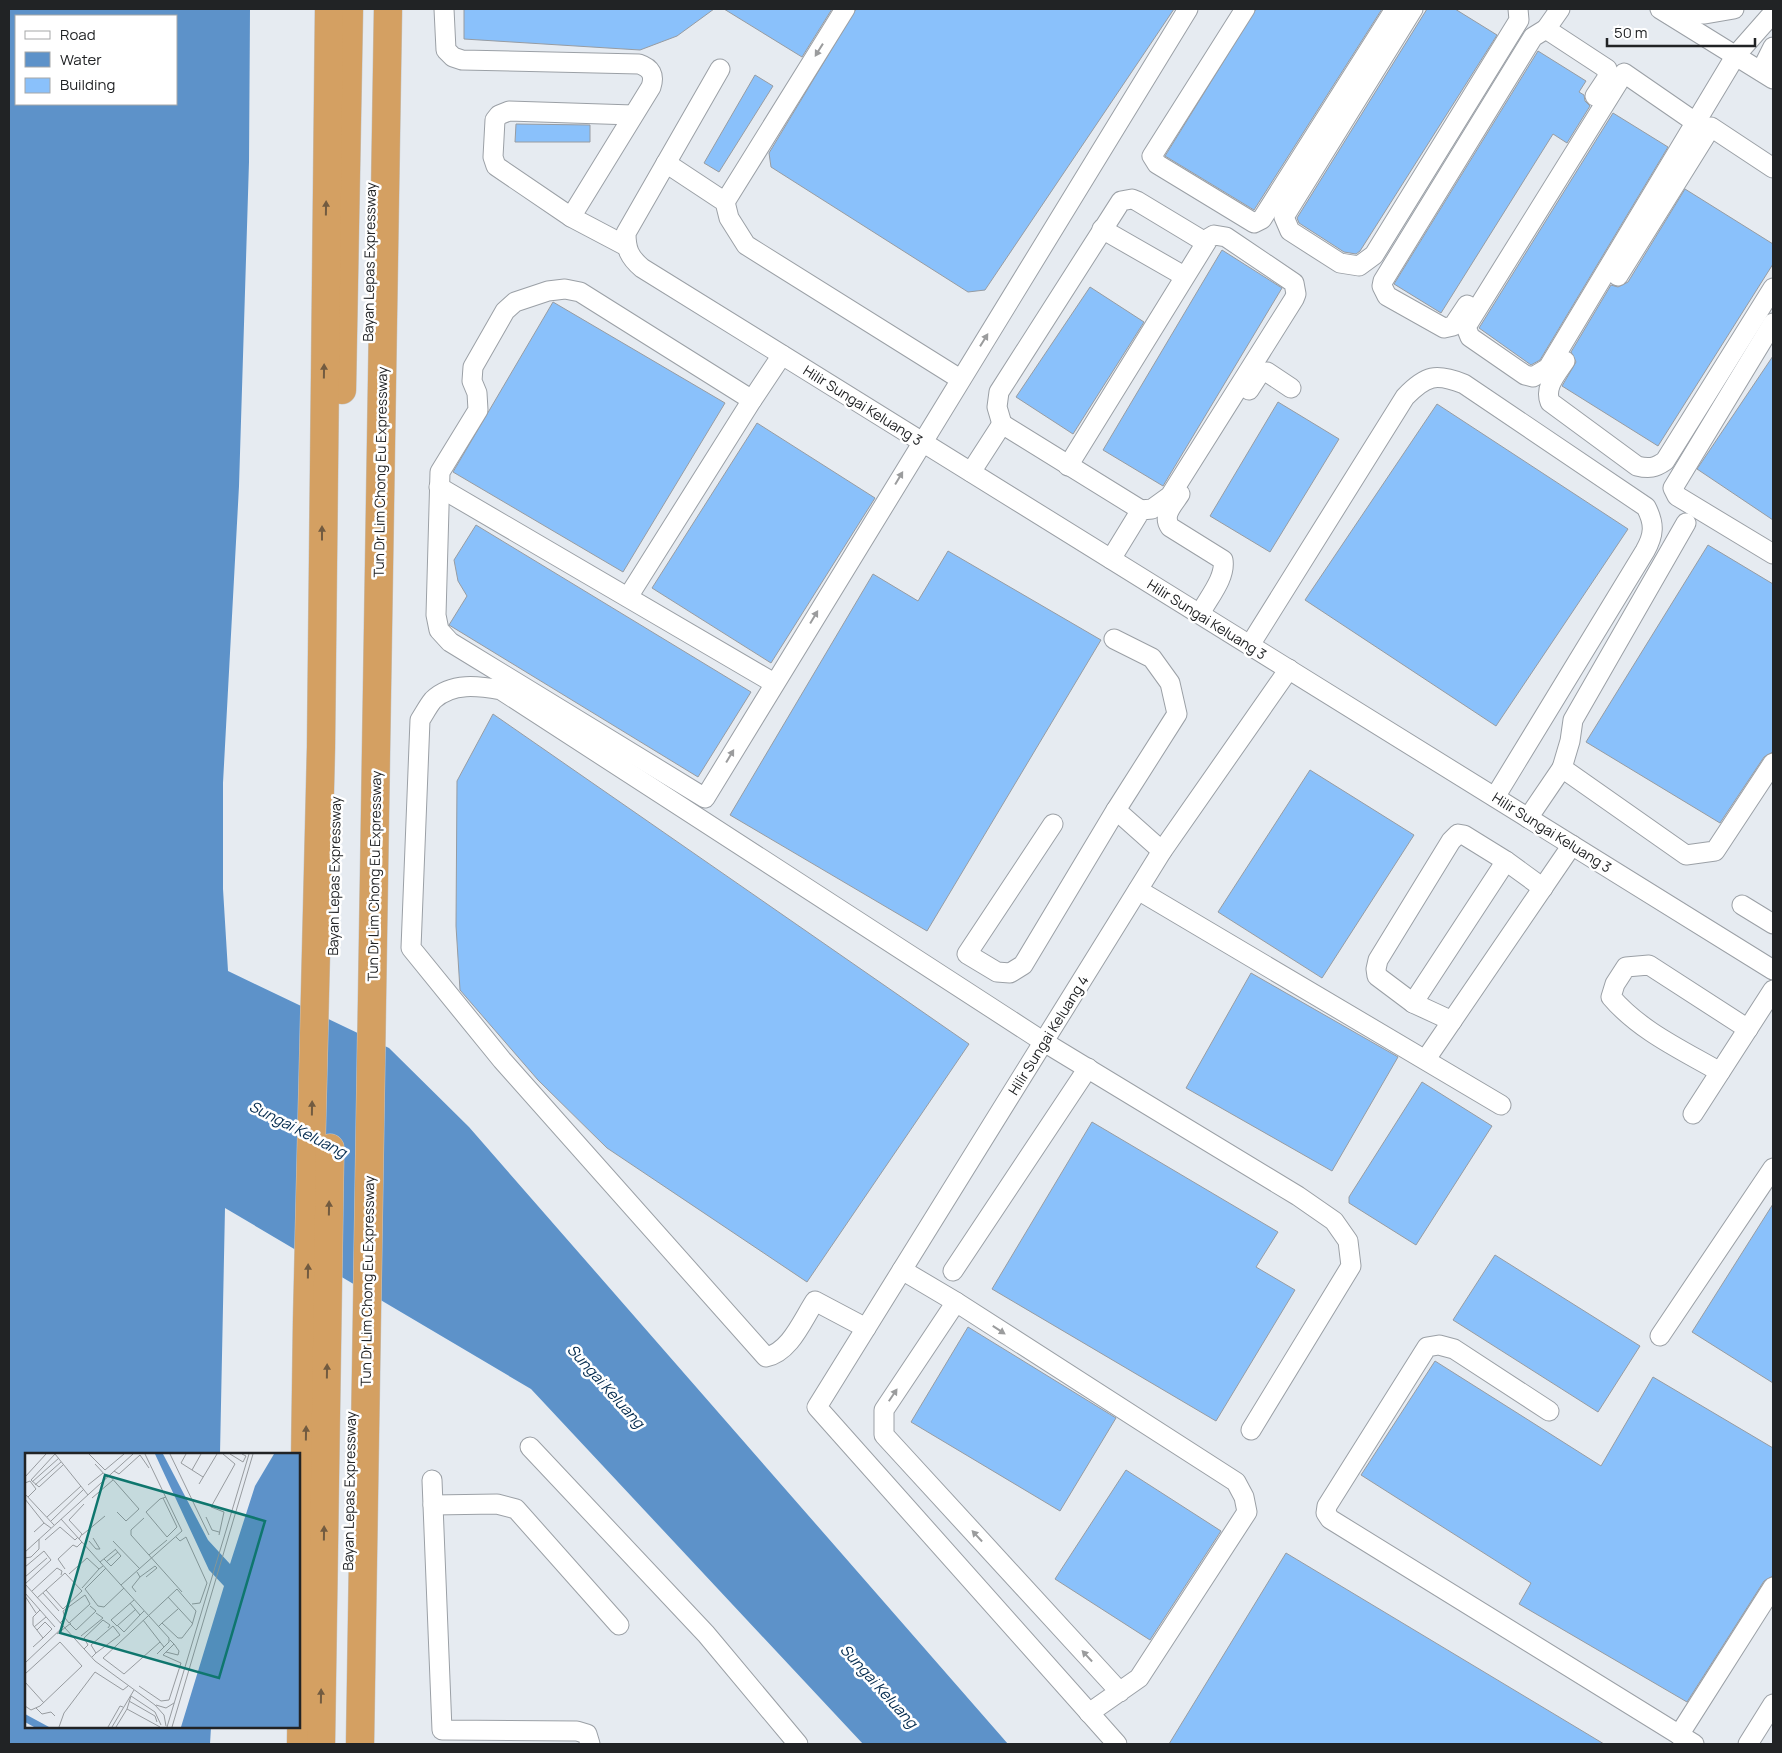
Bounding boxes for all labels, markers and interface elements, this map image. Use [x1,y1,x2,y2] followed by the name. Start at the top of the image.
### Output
[15,15,178,105] legend
[1607,15,1754,47] scale bar
[1614,22,1648,43] text: 50 m
[60,24,96,45] text: Road
[814,44,824,57] one-way arrow
[60,49,102,70] text: Water
[60,74,115,95] text: Building
[358,181,380,342] street label: Bayan Lepas Expressway
[323,200,331,216] one-way arrow
[980,333,989,346] one-way arrow
[800,361,926,449] street label: Hilir Sungai Keluang 3
[320,363,328,379] one-way arrow
[369,366,391,578] street label: Tun Dr Lim Chong Eu Expressway
[894,472,904,485] one-way arrow
[318,525,326,541] one-way arrow
[1144,575,1270,663] street label: Hilir Sungai Keluang 3
[810,610,819,623] one-way arrow
[726,749,735,762] one-way arrow
[363,770,385,982] street label: Tun Dr Lim Chong Eu Expressway
[1489,788,1615,876] street label: Hilir Sungai Keluang 3
[323,795,345,956] street label: Bayan Lepas Expressway
[1003,972,1093,1098] street label: Hilir Sungai Keluang 4
[246,1095,351,1163] water label: Sungai Keluang
[308,1100,316,1116] one-way arrow
[356,1175,378,1387] street label: Tun Dr Lim Chong Eu Expressway
[325,1200,333,1216] one-way arrow
[304,1263,312,1279] one-way arrow
[992,1325,1005,1334] one-way arrow
[563,1339,650,1433] water label: Sungai Keluang
[323,1362,331,1378] one-way arrow
[889,1388,898,1402] one-way arrow
[338,1410,360,1571] street label: Bayan Lepas Expressway
[302,1425,310,1441] one-way arrow
[25,1453,300,1728] inset map
[320,1525,328,1541] one-way arrow
[971,1531,983,1543] one-way arrow
[836,1639,923,1733] water label: Sungai Keluang
[1081,1649,1092,1662] one-way arrow
[318,1687,326,1703] one-way arrow

